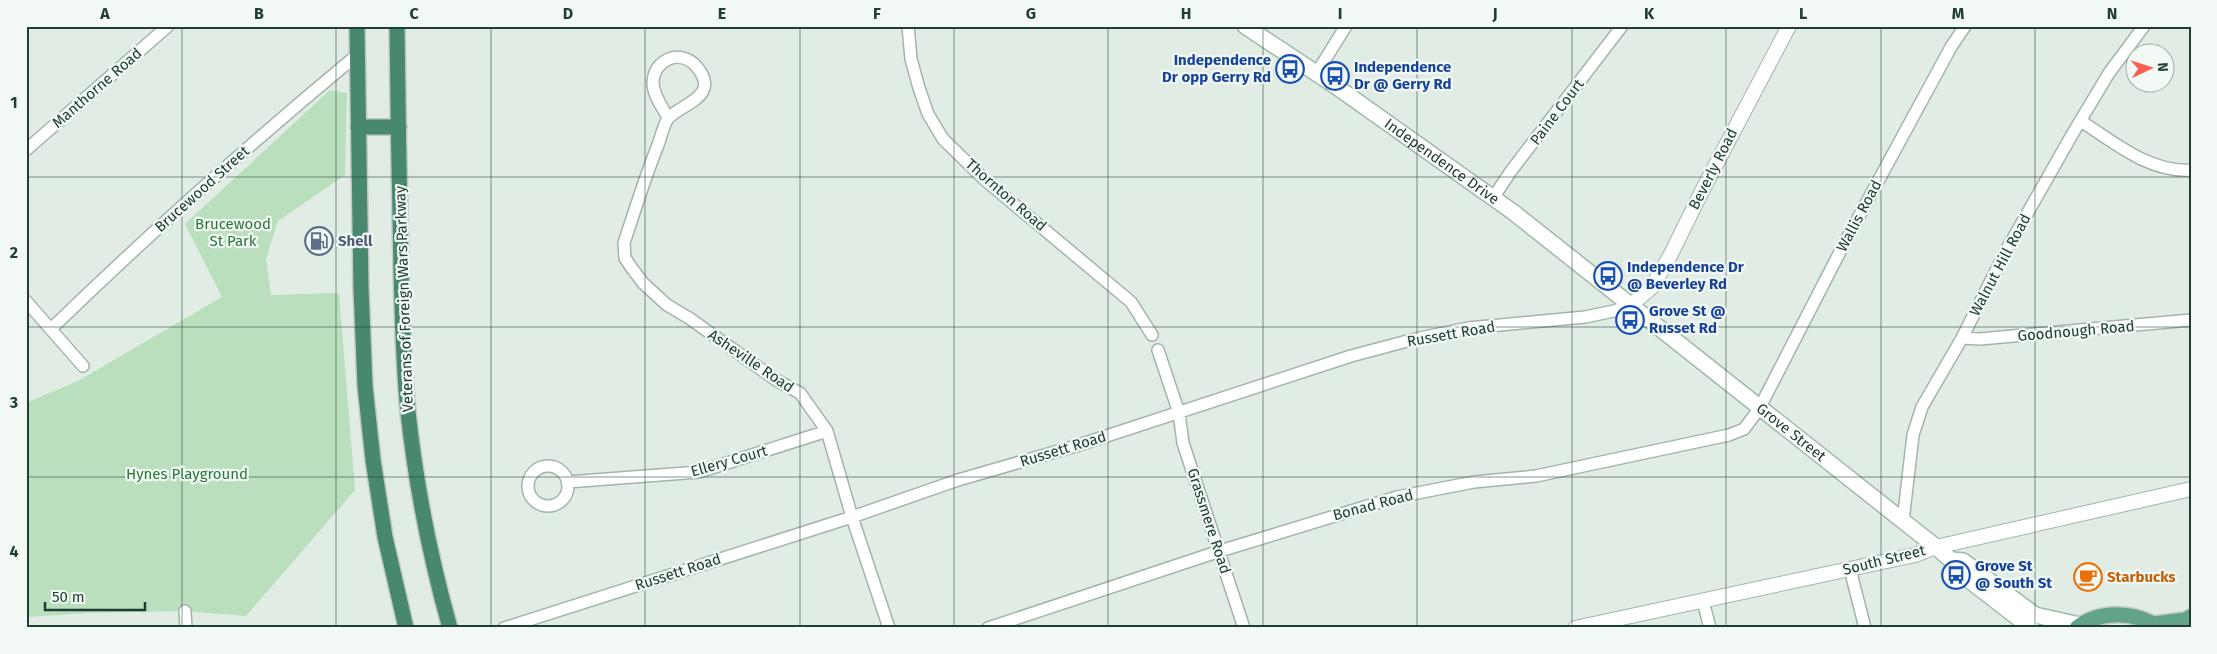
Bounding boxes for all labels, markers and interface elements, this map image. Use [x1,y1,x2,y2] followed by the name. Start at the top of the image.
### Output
[99,4,110,23] text: A
[254,4,264,23] text: B
[409,4,419,23] text: C
[563,4,573,23] text: D
[718,4,726,23] text: E
[873,4,881,23] text: F
[1026,4,1036,23] text: G
[1181,4,1191,23] text: H
[1338,4,1342,23] text: I
[1491,4,1498,23] text: J
[1644,4,1655,23] text: K
[1799,4,1807,23] text: L
[1952,4,1965,23] text: M
[2107,4,2117,23] text: N
[2124,42,2174,92] north arrow
[48,44,146,132] street label: Manthorne Road
[1162,51,1271,86] place label: Independence Dr opp Gerry Rd
[1275,54,1305,84] bus stop icon: Independence Dr opp Gerry Rd
[1354,58,1452,93] place label: Independence Dr @ Gerry Rd
[1320,61,1350,91] bus stop icon: Independence Dr @ Gerry Rd
[2154,62,2171,72] text: N
[1526,75,1588,149] street label: Paine Court
[10,93,18,112] text: 1
[1381,115,1503,208] street label: Independence Drive
[1685,125,1741,213] street label: Beverly Road
[151,142,253,236] street label: Brucewood Street
[962,155,1050,235] street label: Thornton Road
[1833,177,1885,255] street label: Wallis Road
[391,185,417,412] street label: Veterans of Foreign Wars Parkway
[1966,211,2034,319] street label: Walnut Hill Road
[195,215,271,250] park label: Brucewood St Park
[304,226,334,256] fuel station icon: Shell
[338,232,373,250] place label: Shell
[10,243,18,262] text: 2
[1627,258,1745,293] place label: Independence Dr @ Beverley Rd
[1593,261,1623,291] bus stop icon: Independence Dr @ Beverley Rd
[1649,302,1726,337] place label: Grove St @ Russet Rd
[1615,305,1645,335] bus stop icon: Grove St @ Russet Rd
[1405,317,1497,351] street label: Russett Road
[2017,317,2135,345] street label: Goodnough Road
[705,326,797,396] street label: Asheville Road
[9,393,18,412] text: 3
[1753,399,1830,466] street label: Grove Street
[1018,427,1108,471] street label: Russett Road
[689,441,770,481] street label: Ellery Court
[126,465,248,483] park label: Hynes Playground
[1183,466,1235,576] street label: Grassmere Road
[1331,486,1415,524] street label: Bonad Road
[1841,541,1928,579] street label: South Street
[9,542,19,561] text: 4
[633,550,723,594] street label: Russett Road
[1975,557,2052,592] place label: Grove St @ South St
[1941,560,1971,590] bus stop icon: Grove St @ South St
[2073,562,2103,592] cafe icon: Starbucks
[2107,568,2176,586] place label: Starbucks
[45,579,145,611] scale bar
[52,588,85,606] text: 50 m

